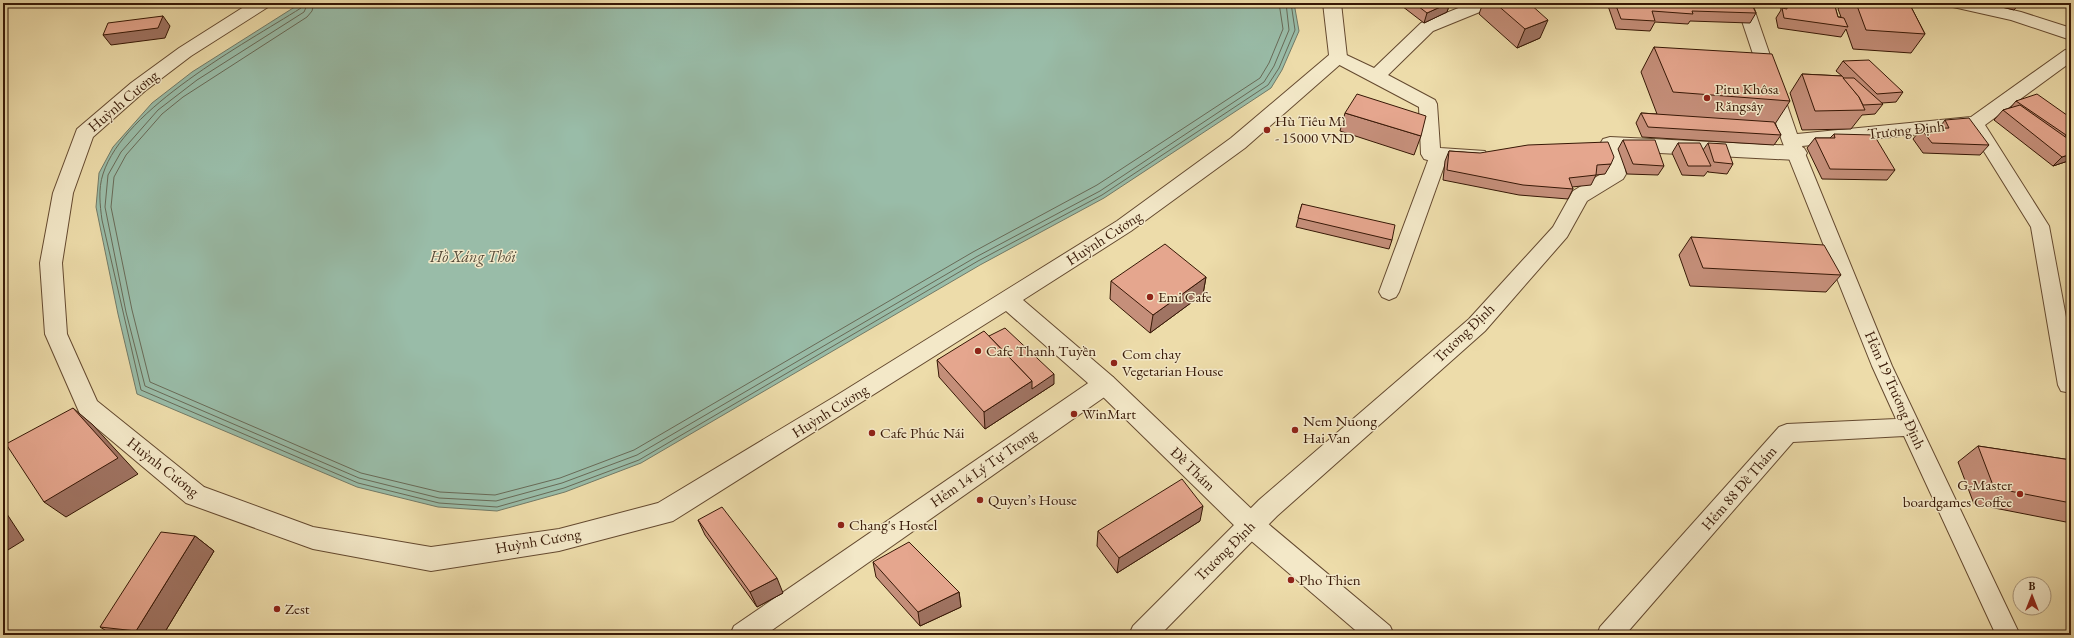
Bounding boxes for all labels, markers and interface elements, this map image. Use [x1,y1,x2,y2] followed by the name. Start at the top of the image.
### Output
[83,65,162,136] street label: Huỳnh Cương
[1715,79,1779,115] place label: Pitu Khôsa Răngsây
[1702,93,1712,103] marker: Pitu Khôsa Răngsây
[1275,111,1354,147] place label: Hù Tiêu Mì - 15000 VND
[1866,116,1946,143] street label: Trương Định
[1262,125,1272,135] marker: Hù Tiêu Mì - 15000 VND
[1062,206,1146,269] street label: Huỳnh Cương
[429,246,517,267] water label: Hồ Xáng Thổi
[1158,287,1212,306] place label: Emi Cafe
[1145,292,1155,302] marker: Emi Cafe
[1429,299,1498,366] street label: Trương Định
[1861,328,1930,452] street label: Hẻm 19 Trương Định
[986,341,1096,360] place label: Cafe Thanh Tuyền
[1122,344,1223,380] place label: Com chay Vegetarian House
[973,346,983,356] marker: Cafe Thanh Tuyền
[1109,358,1119,368] marker: Com chay Vegetarian House
[788,379,872,442] street label: Huỳnh Cương
[1082,404,1136,423] place label: WinMart
[1069,409,1079,419] marker: WinMart
[1303,411,1378,447] place label: Nem Nuong Hai Van
[880,423,965,442] place label: Cafe Phúc Nái
[926,424,1040,511] street label: Hẻm 14 Lý Tự Trọng
[1290,425,1300,435] marker: Nem Nuong Hai Van
[867,428,877,438] marker: Cafe Phúc Nái
[123,433,204,501] street label: Huỳnh Cương
[1697,441,1781,534] street label: Hẻm 88 Đề Thám
[1167,442,1220,495] street label: Đề Thám
[1903,475,2012,511] place label: G-Master boardgames Coffee
[2015,489,2025,499] marker: G-Master boardgames Coffee
[988,490,1077,509] place label: Quyen’s House
[975,495,985,505] marker: Quyen’s House
[849,515,938,534] place label: Chang's Hostel
[1190,516,1259,585] street label: Trương Định
[836,520,846,530] marker: Chang's Hostel
[494,524,583,557] street label: Huỳnh Cương
[1299,570,1361,589] place label: Pho Thien
[1286,575,1296,585] marker: Pho Thien
[2012,576,2052,616] north arrow
[2029,579,2036,593] text: B
[285,599,310,618] place label: Zest
[272,604,282,614] marker: Zest

